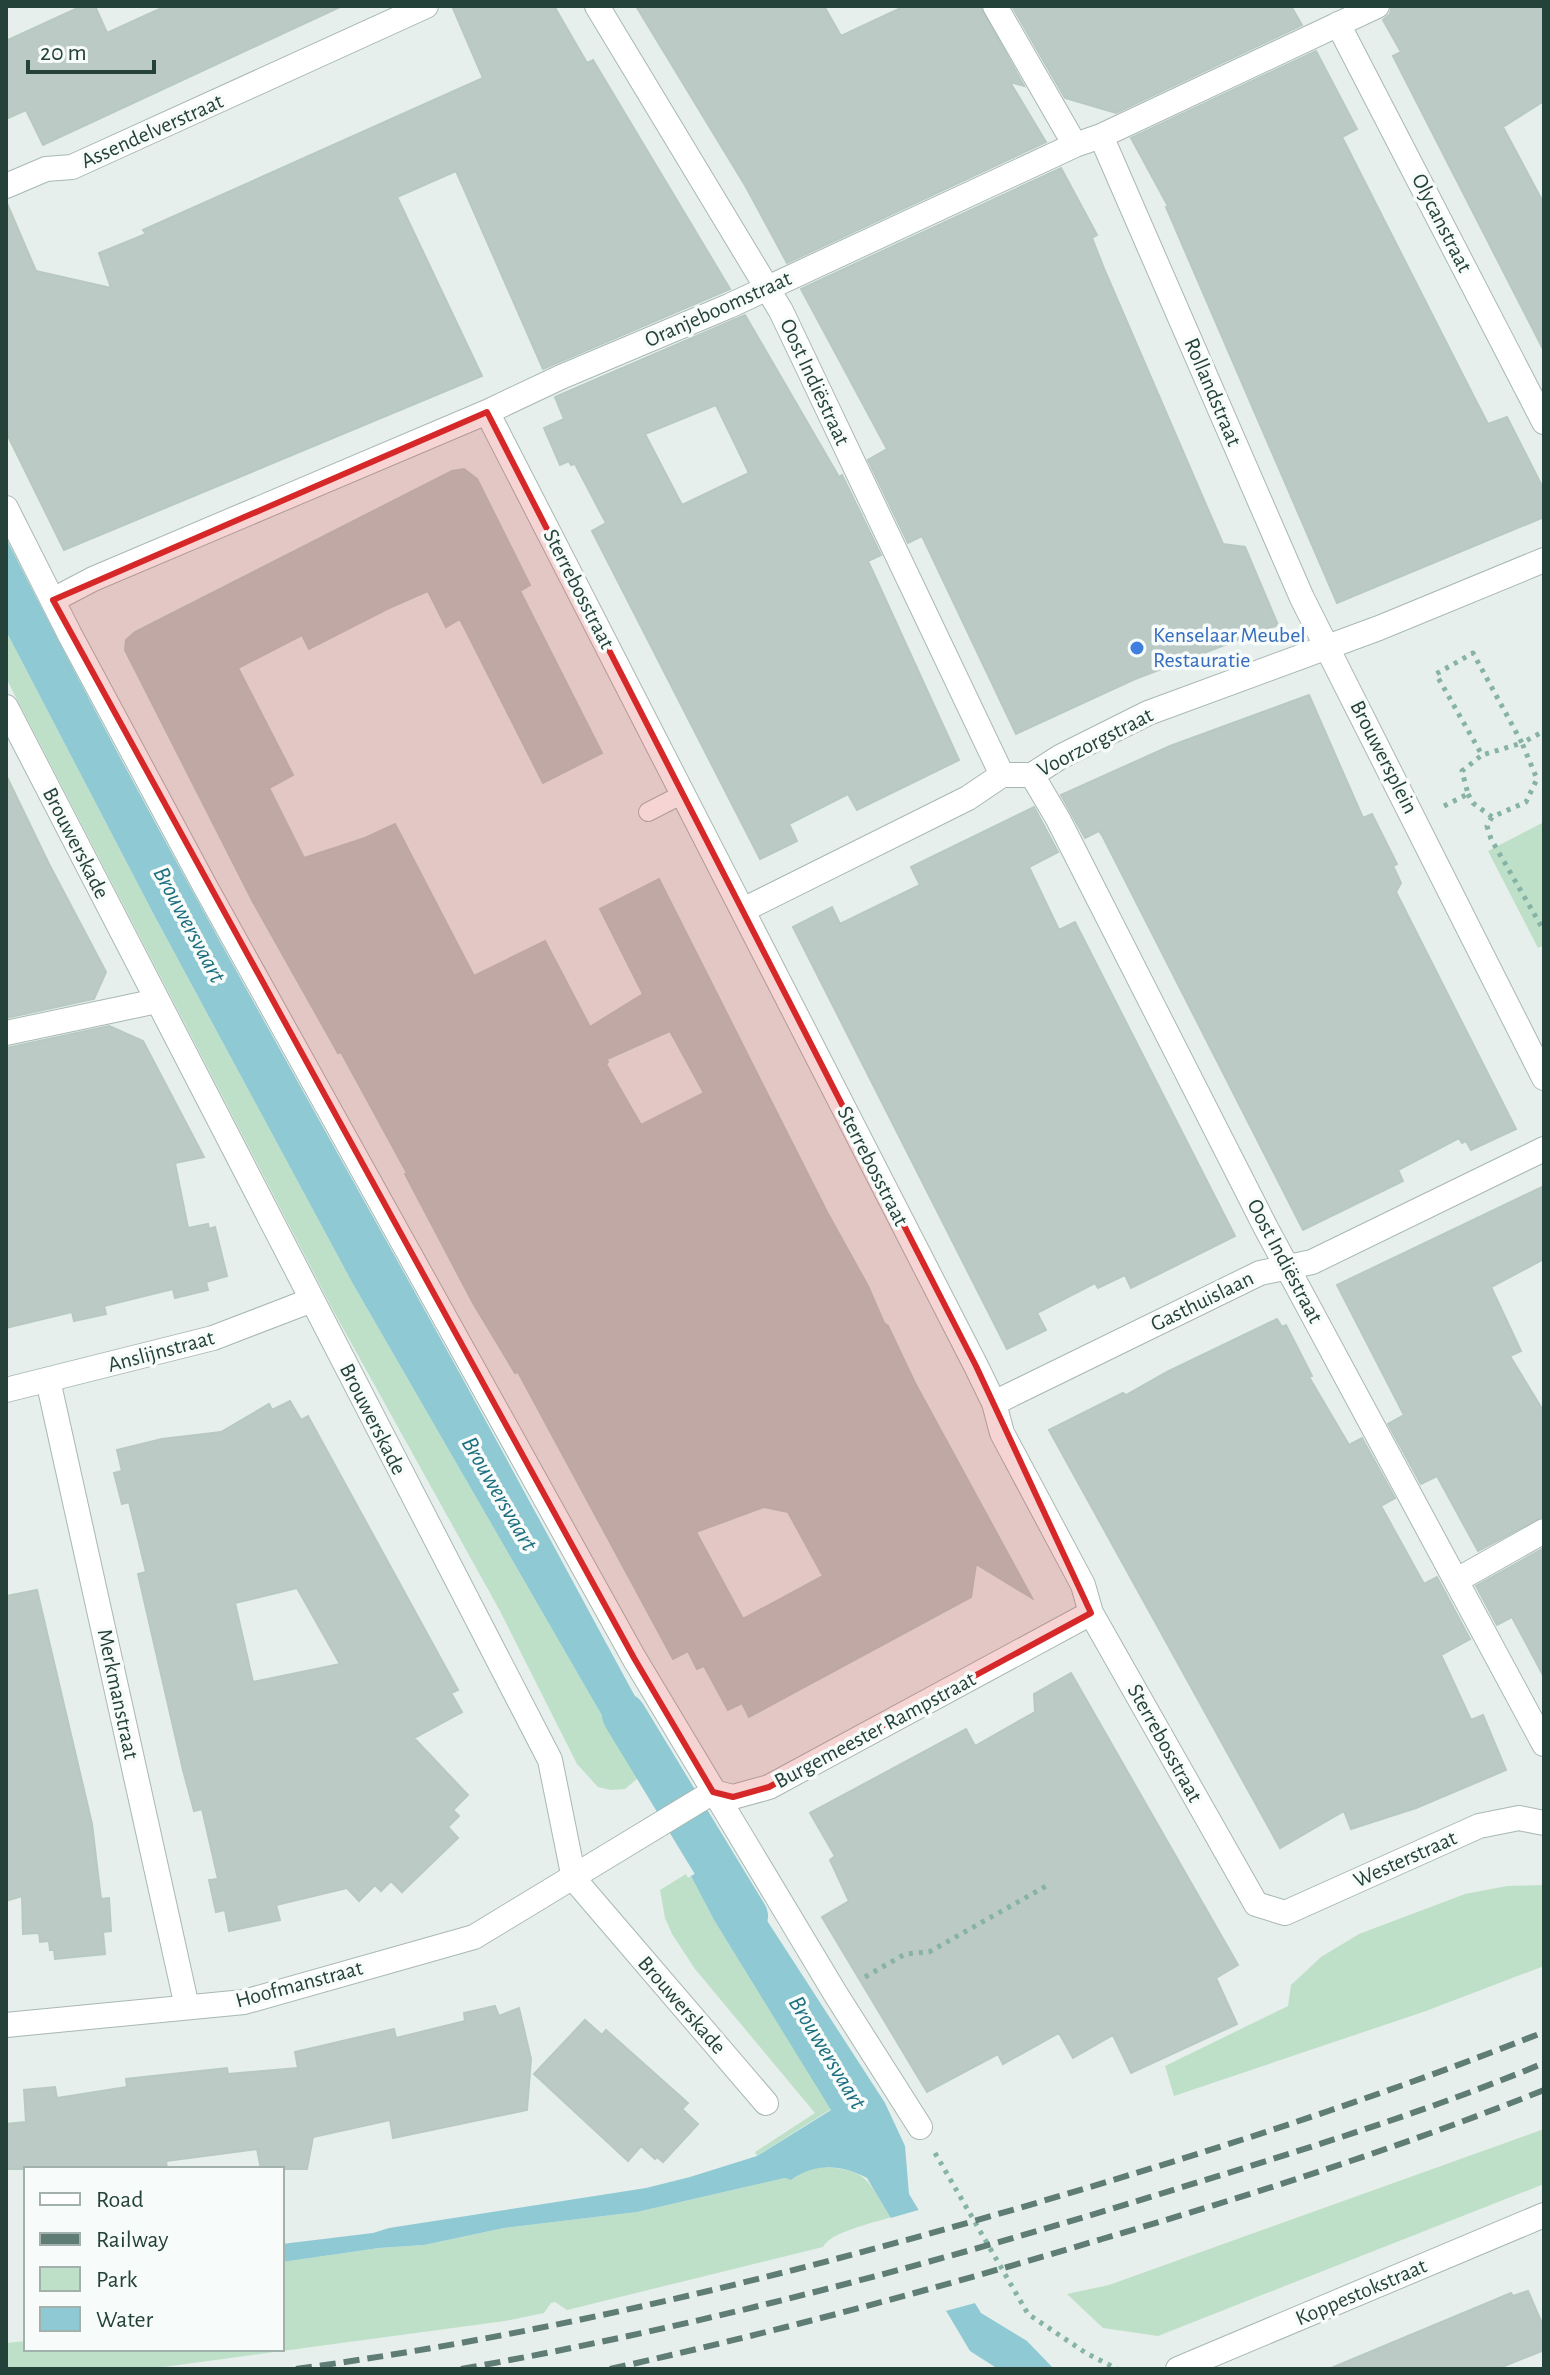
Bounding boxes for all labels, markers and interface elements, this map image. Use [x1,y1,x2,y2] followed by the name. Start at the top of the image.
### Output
[28,24,154,74] scale bar
[40,41,87,65] text: 20 m
[78,90,226,172] street label: Assendelverstraat
[1408,170,1476,276] street label: Olycanstraat
[641,267,795,351] street label: Oranjeboomstraat
[776,315,854,449] street label: Oost Indiëstraat
[1180,335,1246,449] street label: Rollandstraat
[539,526,619,652] street label: Sterrebosstraat
[1153,624,1306,671] place label: Kenselaar Meubel Restauratie
[1128,639,1146,657] marker: Kenselaar Meubel Restauratie
[1346,697,1422,817] street label: Brouwersplein
[1034,703,1156,781] street label: Voorzorgstraat
[39,784,113,902] street label: Brouwerskade
[148,863,230,987] water label: Brouwersvaart
[833,1103,913,1229] street label: Sterrebosstraat
[1243,1195,1327,1327] street label: Oost Indiëstraat
[1147,1267,1257,1335] street label: Gasthuislaan
[105,1326,217,1376] street label: Anslijnstraat
[336,1360,410,1478] street label: Brouwerskade
[457,1433,541,1555] water label: Brouwersvaart
[93,1627,143,1761] street label: Merkmanstraat
[771,1668,979,1792] street label: Burgemeester Rampstraat
[1124,1680,1206,1806] street label: Sterrebosstraat
[1350,1827,1460,1891] street label: Westerstraat
[634,1952,730,2058] street label: Brouwerskade
[233,1956,365,2012] street label: Hoofmanstraat
[784,1992,870,2114] water label: Brouwersvaart
[24,2167,284,2351] legend
[96,2188,144,2212] text: Road
[96,2228,168,2252] text: Railway
[1292,2255,1430,2329] street label: Koppestokstraat
[96,2268,137,2292] text: Park
[96,2308,154,2332] text: Water

